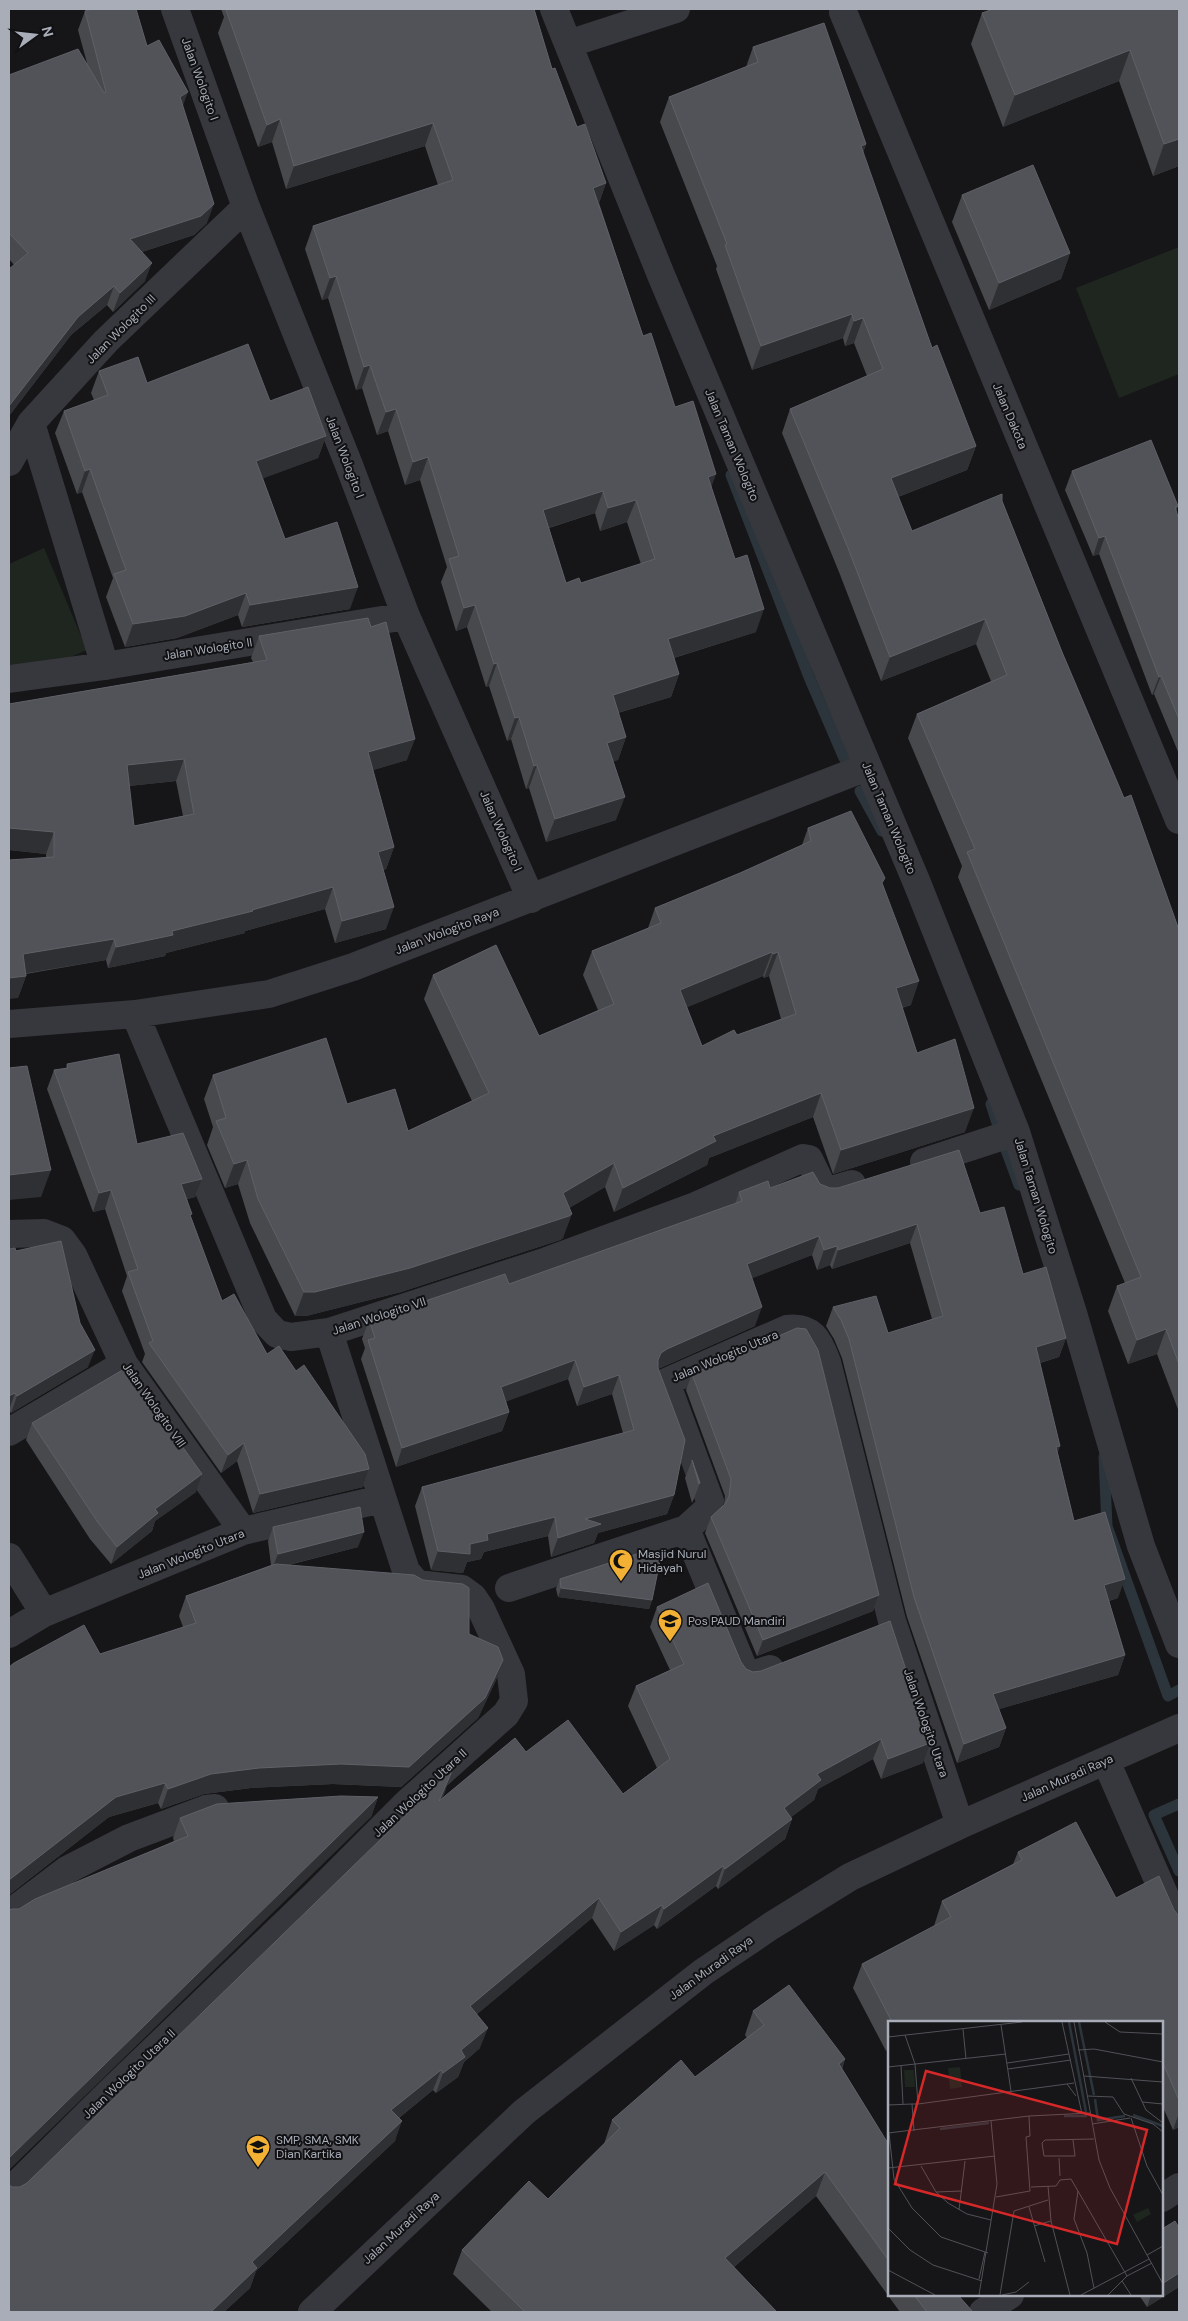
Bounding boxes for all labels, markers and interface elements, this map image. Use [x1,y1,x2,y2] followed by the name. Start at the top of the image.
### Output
[10,10,60,60] north arrow
[38,24,58,39] text: N
[178,36,222,122] street label: Jalan Wologito I
[83,291,159,367] street label: Jalan Wologito III
[989,380,1031,452] street label: Jalan Dakota
[701,386,763,504] street label: Jalan Taman Wologito
[322,414,368,500] street label: Jalan Wologito I
[163,634,253,664] street label: Jalan Wologito II
[858,759,920,877] street label: Jalan Taman Wologito
[476,788,526,874] street label: Jalan Wologito I
[393,904,501,958] street label: Jalan Wologito Raya
[1011,1136,1061,1256] street label: Jalan Taman Wologito
[330,1293,428,1339] street label: Jalan Wologito VII
[669,1326,781,1386] street label: Jalan Wologito Utara
[119,1359,189,1451] street label: Jalan Wologito VIII
[135,1525,247,1583] street label: Jalan Wologito Utara
[638,1546,706,1576] place label: Masjid Nurul Hidayah
[608,1548,634,1582] mosque icon: Masjid Nurul Hidayah
[657,1608,683,1642] school or university icon: Pos PAUD Mandiri
[688,1613,785,1629] place label: Pos PAUD Mandiri
[900,1667,952,1779] street label: Jalan Wologito Utara
[370,1745,470,1841] street label: Jalan Wologito Utara II
[1018,1750,1116,1806] street label: Jalan Muradi Raya
[666,1932,756,2004] street label: Jalan Muradi Raya
[888,2021,1163,2296] inset map
[79,2026,179,2122] street label: Jalan Wologito Utara II
[276,2132,359,2162] place label: SMP, SMA, SMK Dian Kartika
[245,2134,271,2168] school or university icon: SMP, SMA, SMK Dian Kartika
[359,2188,443,2268] street label: Jalan Muradi Raya

